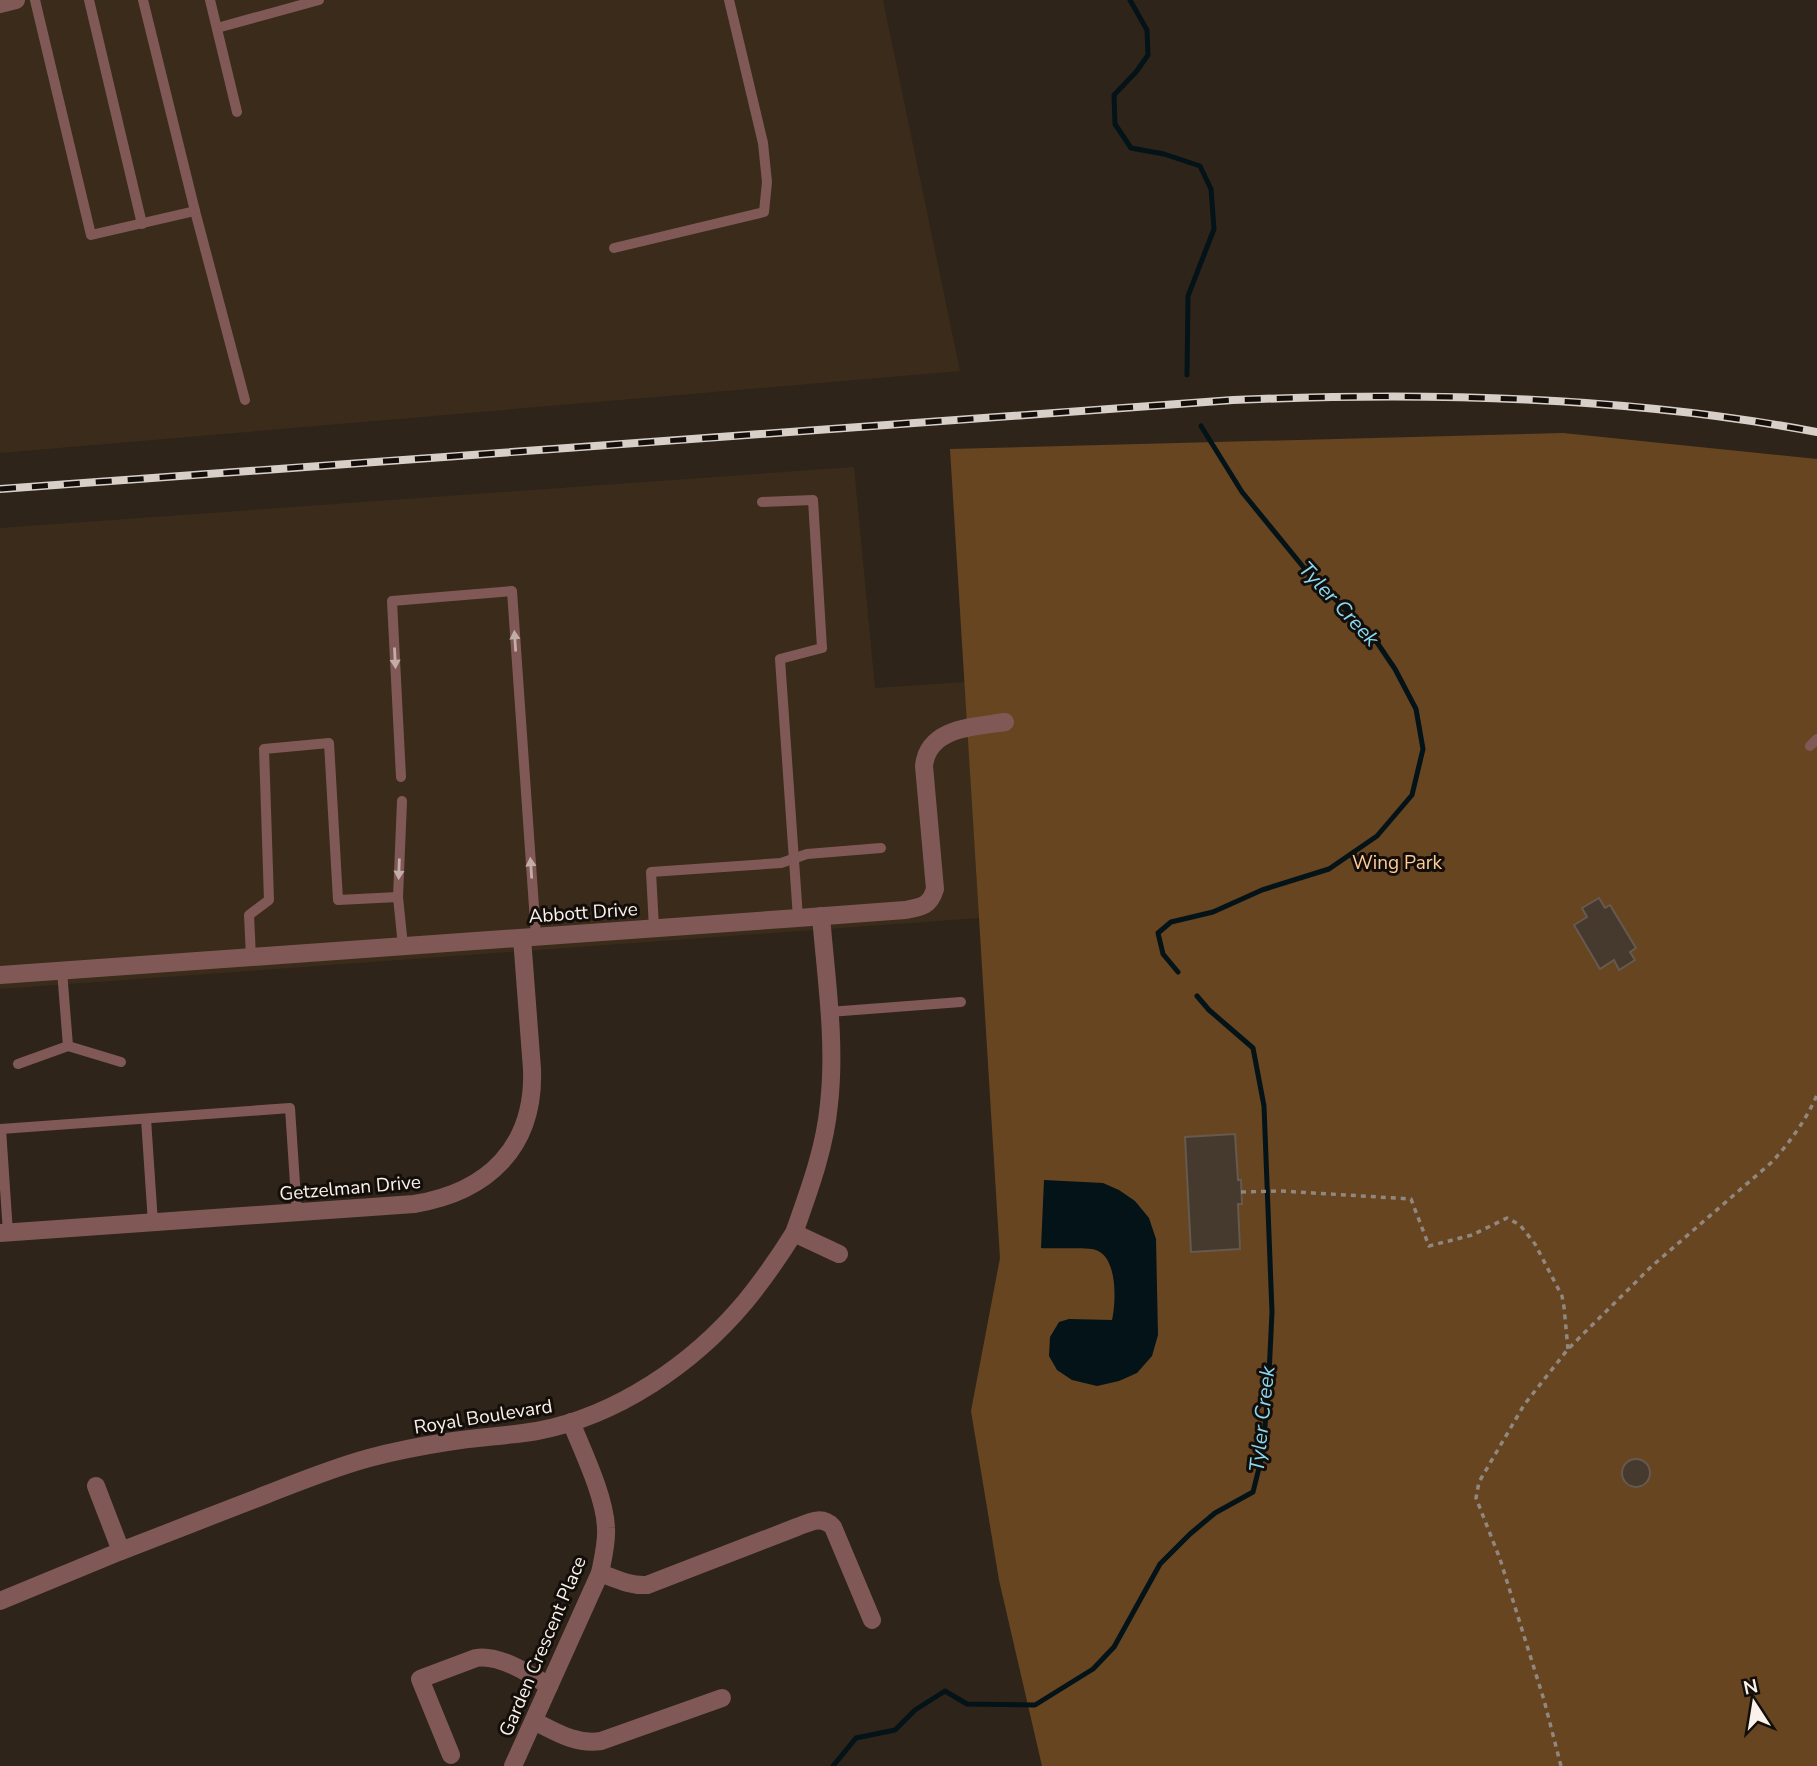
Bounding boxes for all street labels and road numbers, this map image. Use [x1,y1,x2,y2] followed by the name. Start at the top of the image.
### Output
[528,896,639,930] street label: Abbott Drive
[278,1169,422,1207] street label: Getzelman Drive
[412,1393,554,1441] street label: Royal Boulevard
[493,1552,593,1741] street label: Garden Crescent Place

